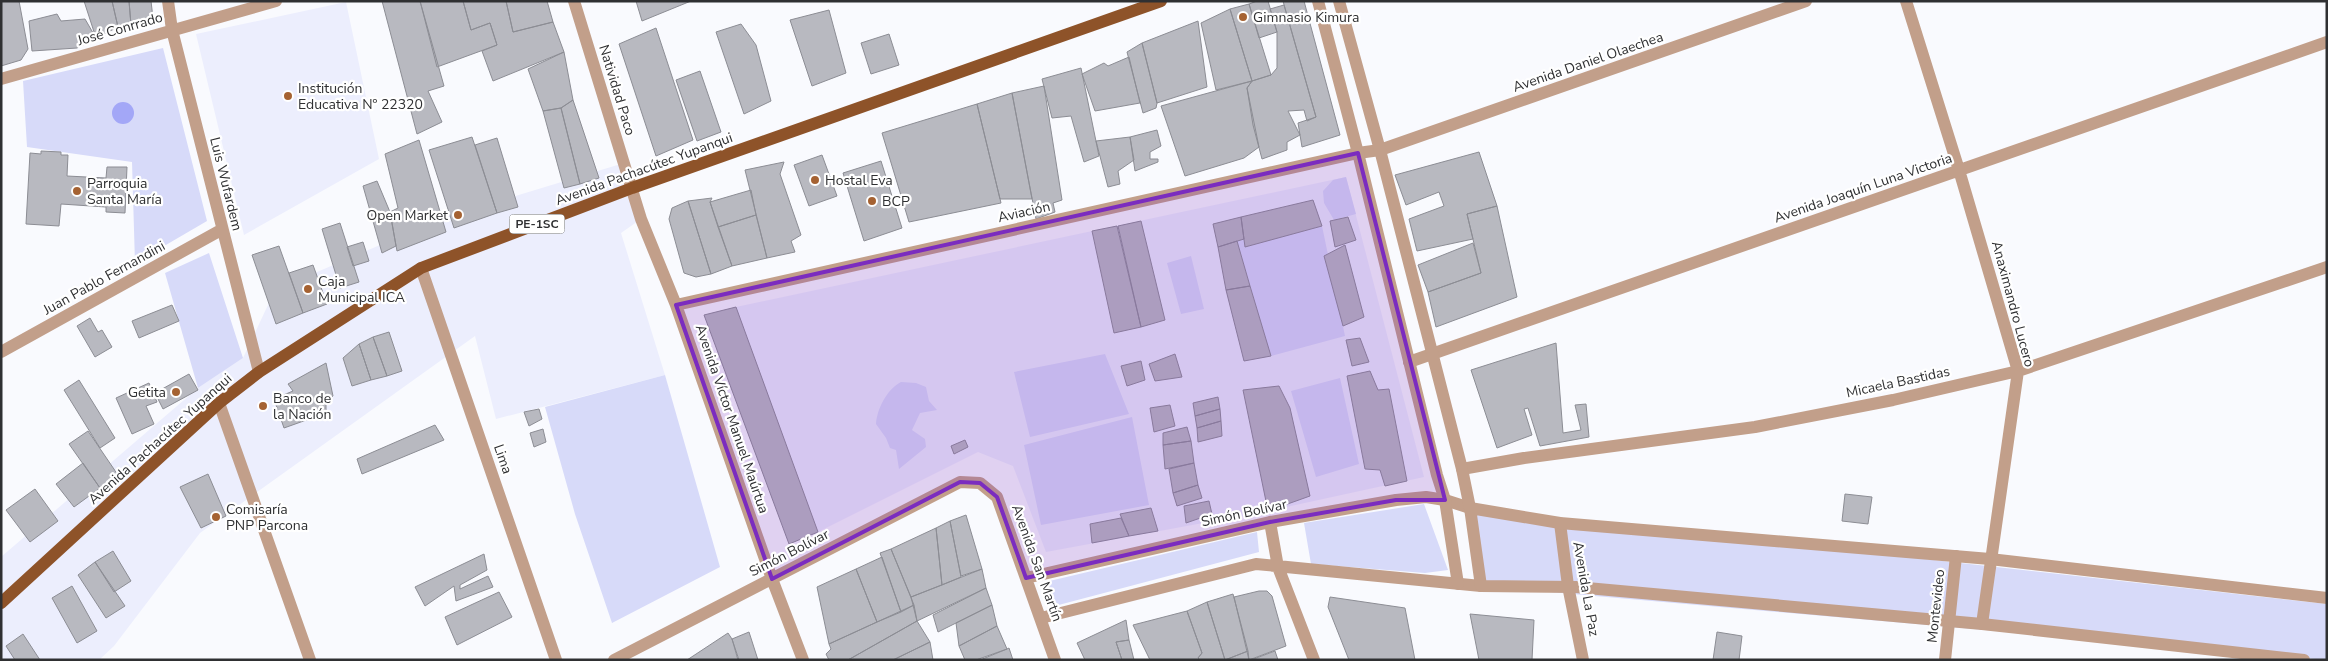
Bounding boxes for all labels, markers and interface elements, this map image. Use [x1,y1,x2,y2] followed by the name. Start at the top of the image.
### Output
[74,8,165,51] street label: José Conrrado
[1253,8,1359,27] place label: Gimnasio Kimura
[1237,11,1249,23] marker: Gimnasio Kimura
[1510,27,1666,97] street label: Avenida Daniel Olaechea
[594,42,640,138] street label: Natividad Paco
[298,79,423,114] place label: Institución Educativa Nº 22320
[282,90,294,102] marker: Institución Educativa Nº 22320
[553,128,735,210] street label: Avenida Pachacútec Yupanqui
[205,135,247,233] street label: Luis Wufardem
[1771,149,1955,227] street label: Avenida Joaquín Luna Victoria
[825,171,893,190] place label: Hostal Eva
[87,174,162,209] place label: Parroquia Santa María
[809,174,821,186] marker: Hostal Eva
[71,185,83,197] marker: Parroquia Santa María
[882,192,910,211] place label: BCP
[866,195,878,207] marker: BCP
[996,197,1052,227] street label: Aviación
[367,206,448,225] place label: Open Market
[452,209,464,221] marker: Open Market
[510,214,564,233] road number: PE-1SC
[39,237,168,320] street label: Juan Pablo Fernandini
[1987,239,2039,369] street label: Anaximandro Lucero
[318,272,405,307] place label: Caja Municipal ICA
[302,283,314,295] marker: Caja Municipal ICA
[691,322,773,516] street label: Avenida Víctor Manuel Maúrtua
[1844,362,1952,402] street label: Micaela Bastidas
[84,369,236,509] street label: Avenida Pachacútec Yupanqui
[128,383,166,402] place label: Getita
[170,386,182,398] marker: Getita
[273,389,331,424] place label: Banco de la Nación
[257,400,269,412] marker: Banco de la Nación
[489,442,517,476] street label: Lima
[1199,495,1289,531] street label: Simón Bolívar
[226,500,308,535] place label: Comisaría PNP Parcona
[1007,502,1067,624] street label: Avenida San Martín
[210,511,222,523] marker: Comisaría PNP Parcona
[746,525,832,581] street label: Simón Bolívar
[1568,540,1604,638] street label: Avenida La Paz
[1923,568,1949,644] street label: Montevideo

